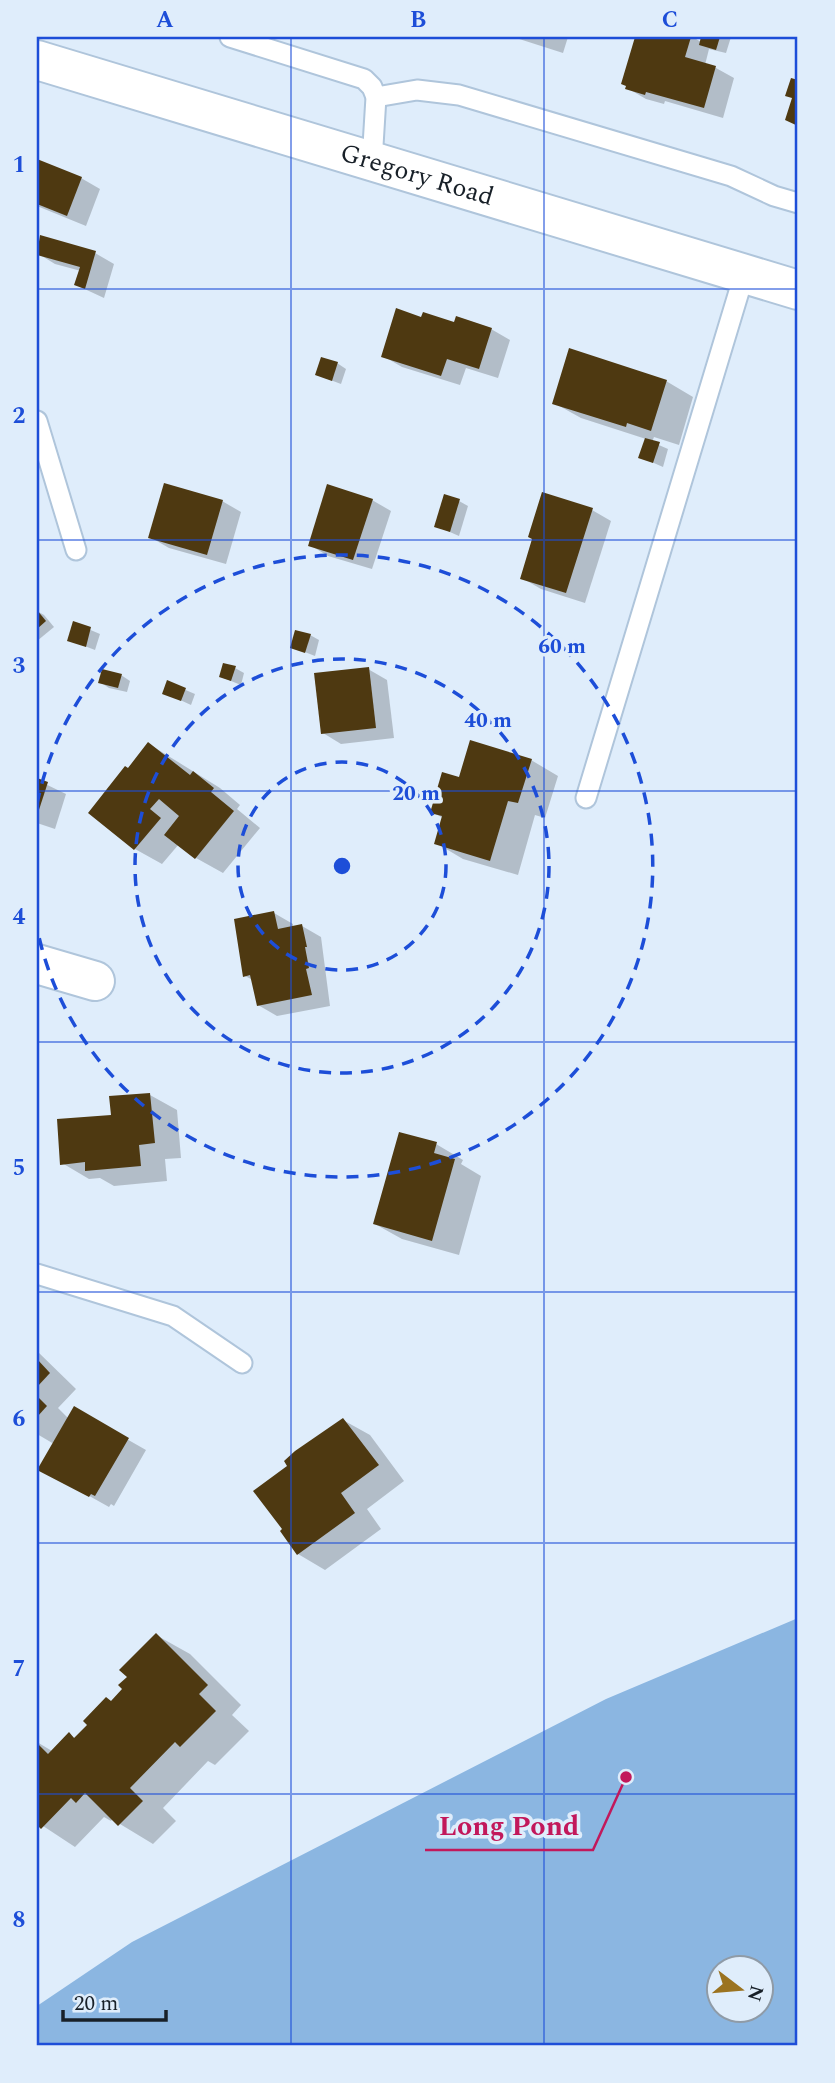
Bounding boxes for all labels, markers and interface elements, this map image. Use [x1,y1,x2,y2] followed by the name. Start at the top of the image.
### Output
[156,3,174,38] text: A
[410,3,426,38] text: B
[662,3,678,38] text: C
[335,133,499,217] street label: Gregory Road
[13,148,25,183] text: 1
[13,399,26,434] text: 2
[538,631,586,663] text: 60 m
[13,649,26,684] text: 3
[464,705,512,737] text: 40 m
[392,778,440,810] text: 20 m
[330,854,354,878] centre of rings
[13,900,26,935] text: 4
[13,1151,25,1186] text: 5
[13,1402,26,1437] text: 6
[13,1652,25,1687] text: 7
[425,1801,593,1850] callout: Long Pond
[439,1805,579,1848] text: Long Pond
[13,1903,25,1938] text: 8
[706,1954,776,2024] north arrow
[63,1978,166,2022] scale bar
[739,1982,771,2005] text: N
[74,1988,118,2020] text: 20 m

